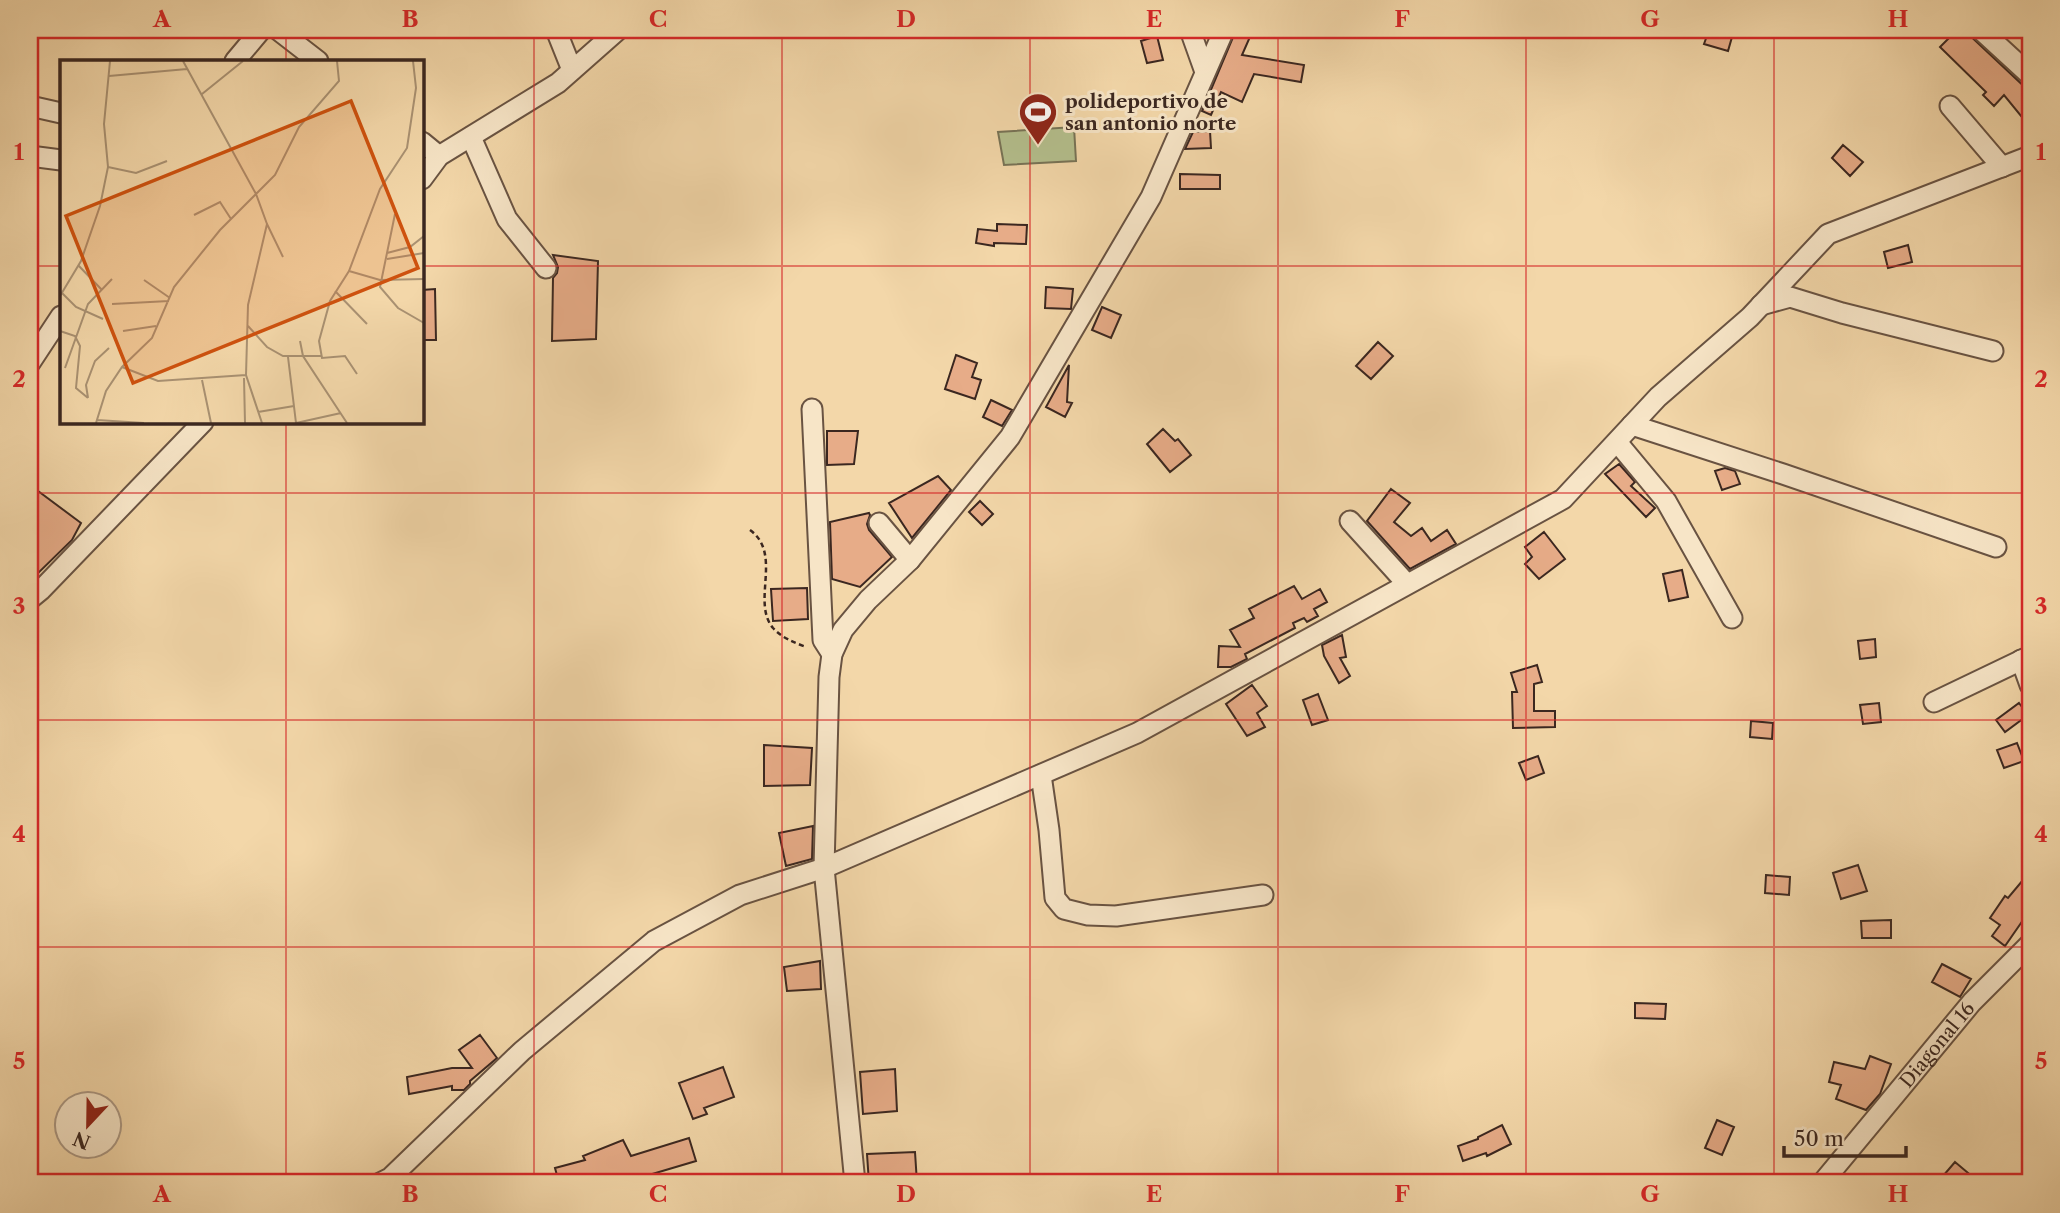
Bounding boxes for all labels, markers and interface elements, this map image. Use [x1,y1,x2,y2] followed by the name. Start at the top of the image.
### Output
[152,5,172,33] text: A
[401,5,419,33] text: B
[649,5,667,33] text: C
[896,5,916,33] text: D
[1146,5,1162,33] text: E
[1394,5,1410,33] text: F
[1640,5,1660,33] text: G
[1888,5,1909,33] text: H
[60,60,424,424] inset map
[1065,90,1236,135] place label: polideportivo de san antonio norte
[1017,91,1059,146] sports icon: polideportivo de san antonio norte
[14,138,25,166] text: 1
[2036,138,2047,166] text: 1
[12,365,26,393] text: 2
[2034,365,2048,393] text: 2
[13,592,26,620] text: 3
[2035,592,2048,620] text: 3
[12,820,26,848] text: 4
[2034,820,2048,848] text: 4
[1895,997,1979,1092] street label: Diagonal 16
[13,1047,25,1075] text: 5
[2035,1047,2047,1075] text: 5
[52,1090,122,1160] north arrow
[1784,1115,1906,1159] scale bar
[1794,1126,1844,1151] text: 50 m
[70,1127,94,1154] text: N
[152,1180,172,1208] text: A
[401,1180,419,1208] text: B
[649,1180,667,1208] text: C
[896,1180,916,1208] text: D
[1146,1180,1162,1208] text: E
[1394,1180,1410,1208] text: F
[1640,1180,1660,1208] text: G
[1888,1180,1909,1208] text: H

